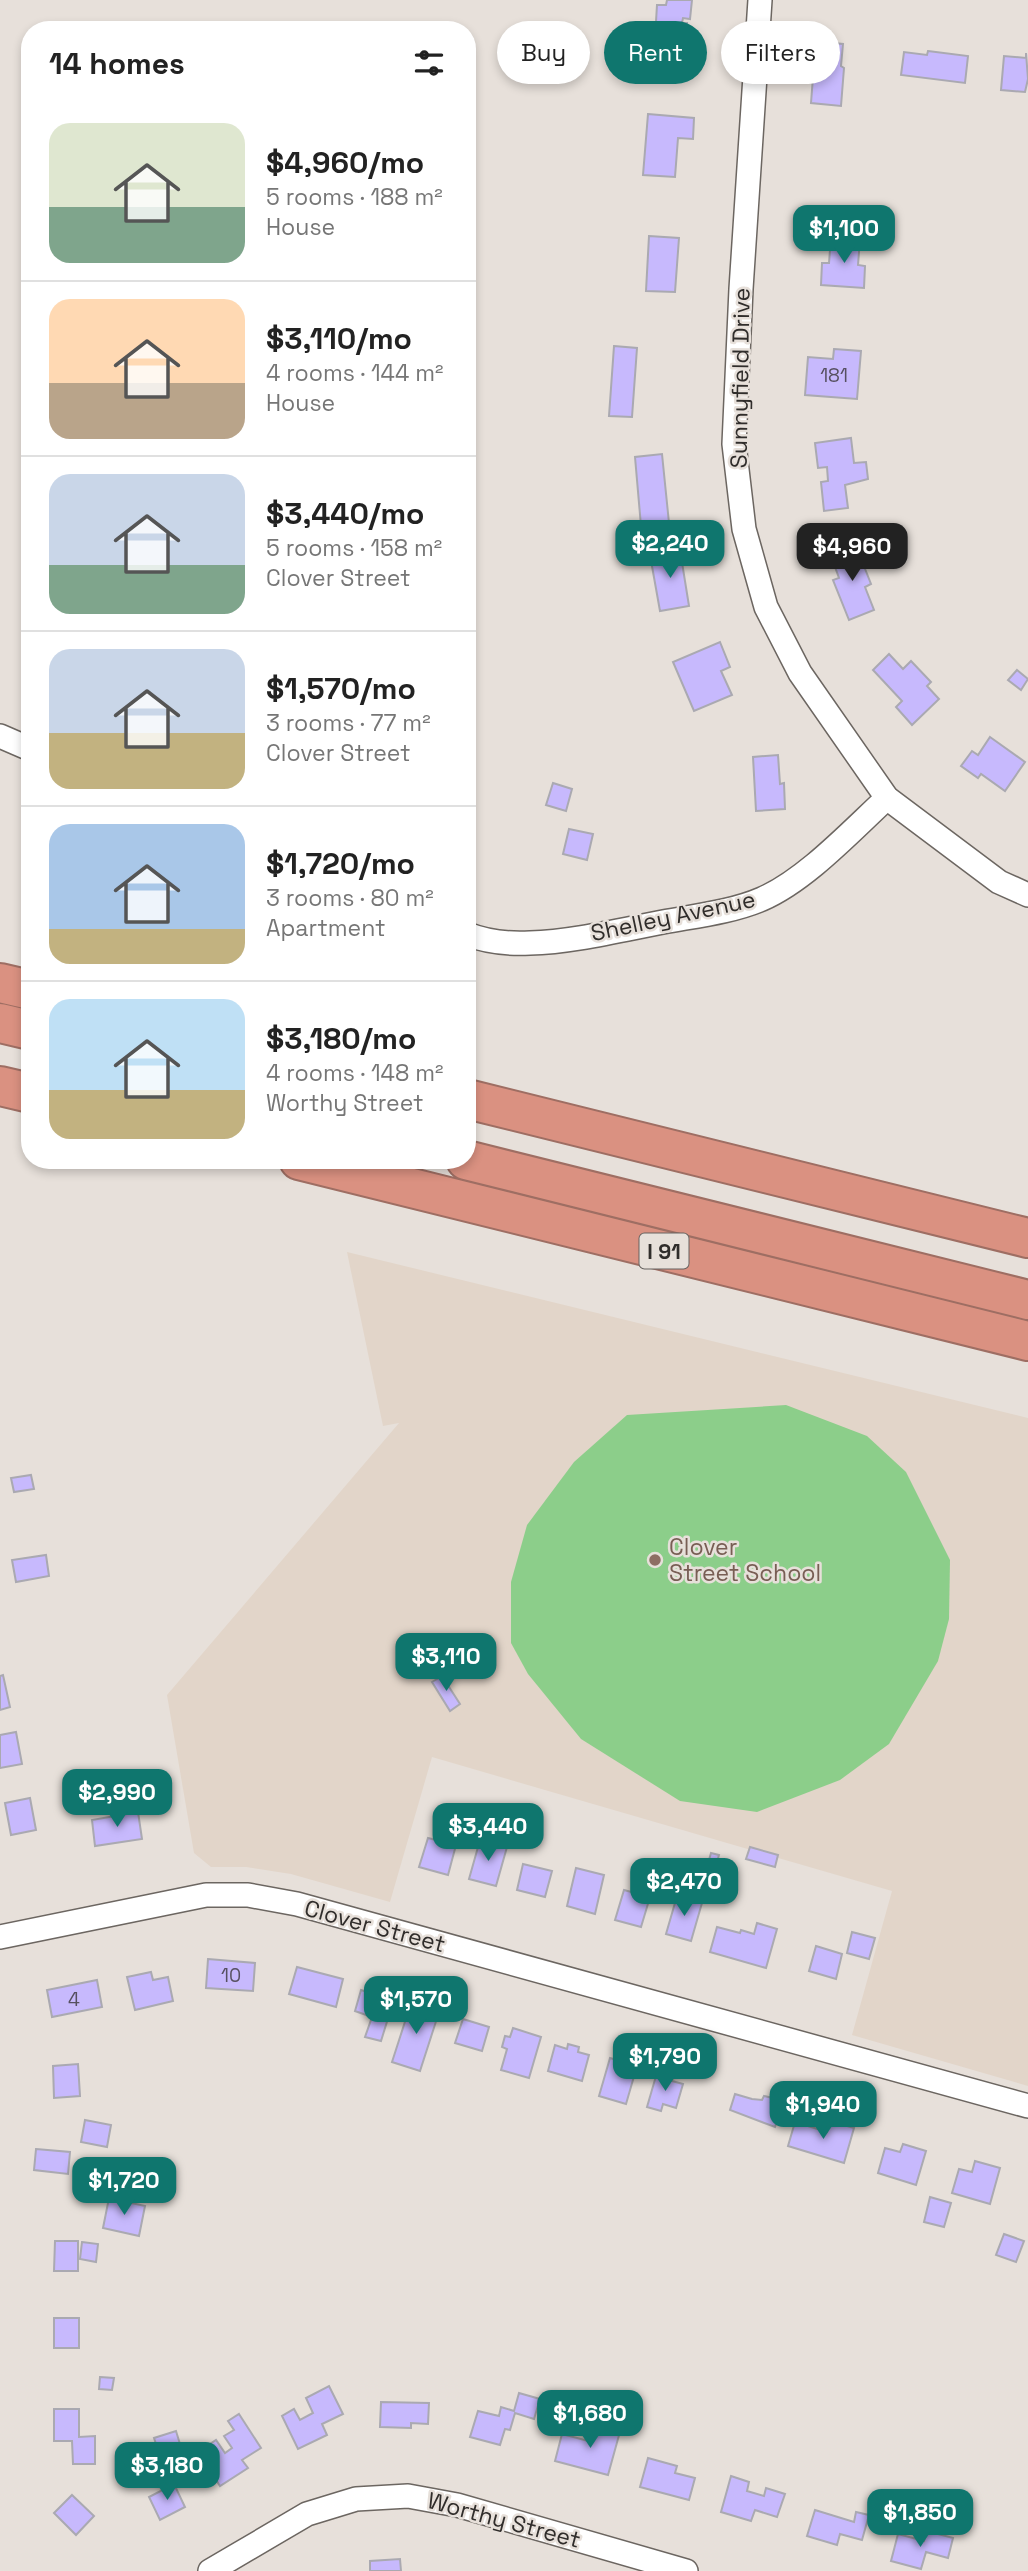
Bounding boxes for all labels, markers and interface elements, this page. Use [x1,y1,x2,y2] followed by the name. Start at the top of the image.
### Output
[497,21,590,84] chip: Buy
[604,21,707,84] chip: Rent
[721,21,840,84] chip: Filters
[49,44,185,83] text: 14 homes
[410,44,448,82] icon: filters
[266,143,424,182] text: $4,960/mo
[105,151,189,235] icon: home
[266,182,443,212] text: 5 rooms · 188 m²
[787,205,901,265] pin: $1,100
[266,212,335,242] text: House
[809,213,879,243] text: $1,100
[723,287,757,469] street label: Sunnyfield Drive
[266,319,412,358] text: $3,110/mo
[105,327,189,411] icon: home
[266,358,443,388] text: 4 rooms · 144 m²
[820,363,848,388] house number: 181
[266,388,335,418] text: House
[266,494,424,533] text: $3,440/mo
[105,502,189,586] icon: home
[613,520,727,580] pin: $2,240
[795,524,909,583] pin: $4,960
[631,528,709,558] text: $2,240
[813,531,891,561] text: $4,960
[266,533,442,563] text: 5 rooms · 158 m²
[266,563,411,593] text: Clover Street
[266,669,416,708] text: $1,570/mo
[105,677,189,761] icon: home
[266,708,431,738] text: 3 rooms · 77 m²
[266,738,411,768] text: Clover Street
[266,844,415,883] text: $1,720/mo
[105,852,189,936] icon: home
[266,883,434,913] text: 3 rooms · 80 m²
[588,884,758,948] street label: Shelley Avenue
[266,913,386,943] text: Apartment
[266,1019,416,1058] text: $3,180/mo
[105,1027,189,1111] icon: home
[266,1058,443,1088] text: 4 rooms · 148 m²
[266,1088,423,1118] text: Worthy Street
[640,1234,688,1268] road number: I 91
[669,1532,821,1588] place label: Clover Street School
[647,1552,663,1568] marker: Clover Street School
[389,1634,503,1693] pin: $3,110
[411,1641,481,1671] text: $3,110
[60,1770,174,1829] pin: $2,990
[78,1777,156,1807] text: $2,990
[431,1804,545,1863] pin: $3,440
[449,1811,527,1841] text: $3,440
[627,1858,741,1918] pin: $2,470
[646,1866,722,1896] text: $2,470
[301,1893,449,1959] street label: Clover Street
[221,1963,241,1988] house number: 10
[359,1976,473,2036] pin: $1,570
[380,1984,452,2014] text: $1,570
[68,1987,80,2012] house number: 4
[608,2034,722,2093] pin: $1,790
[629,2041,701,2071] text: $1,790
[766,2082,880,2141] pin: $1,940
[786,2089,860,2119] text: $1,940
[67,2158,181,2217] pin: $1,720
[88,2165,160,2195] text: $1,720
[533,2390,647,2450] pin: $1,680
[553,2398,627,2428] text: $1,680
[110,2442,224,2502] pin: $3,180
[131,2450,203,2480] text: $3,180
[424,2485,584,2555] street label: Worthy Street
[863,2490,977,2549] pin: $1,850
[883,2497,957,2527] text: $1,850

